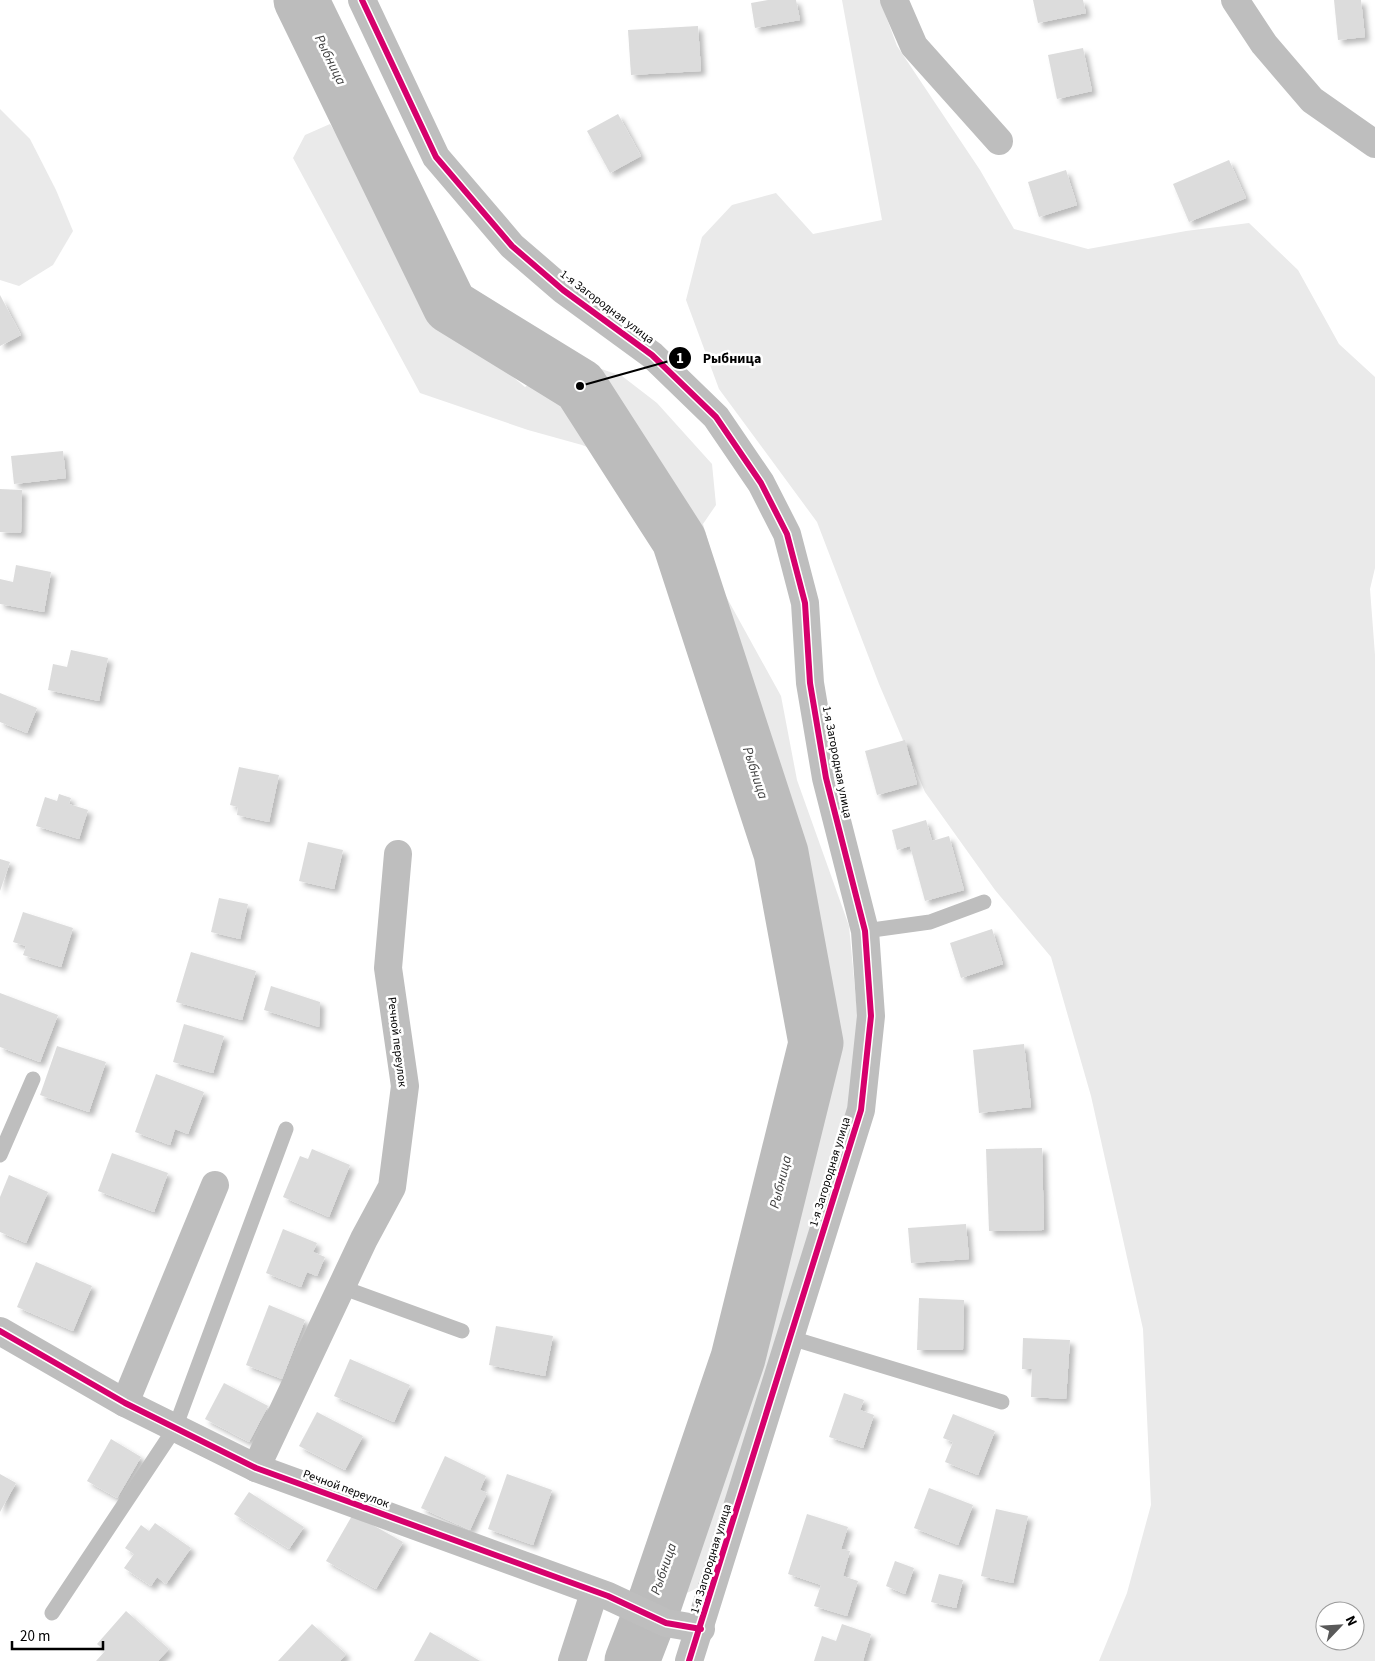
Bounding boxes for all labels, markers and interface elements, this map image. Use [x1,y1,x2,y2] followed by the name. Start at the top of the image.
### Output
[309,31,351,89] water label: Рыбница
[556,266,658,348] street label: 1-я Загородная улица
[667,344,771,373] callout: Рыбница
[676,348,684,369] text: 1
[703,349,761,369] text: Рыбница
[818,704,856,820] street label: 1-я Загородная улица
[737,744,773,802] water label: Рыбница
[383,996,411,1088] street label: Речной переулок
[805,1115,855,1229] street label: 1-я Загородная улица
[765,1153,797,1211] water label: Рыбница
[301,1466,392,1513] street label: Речной переулок
[686,1502,736,1616] street label: 1-я Загородная улица
[646,1540,682,1598] water label: Рыбница
[1315,1601,1365,1651] north arrow
[1340,1612,1362,1629] text: N
[12,1618,104,1650] scale bar
[20,1626,50,1647] text: 20 m

